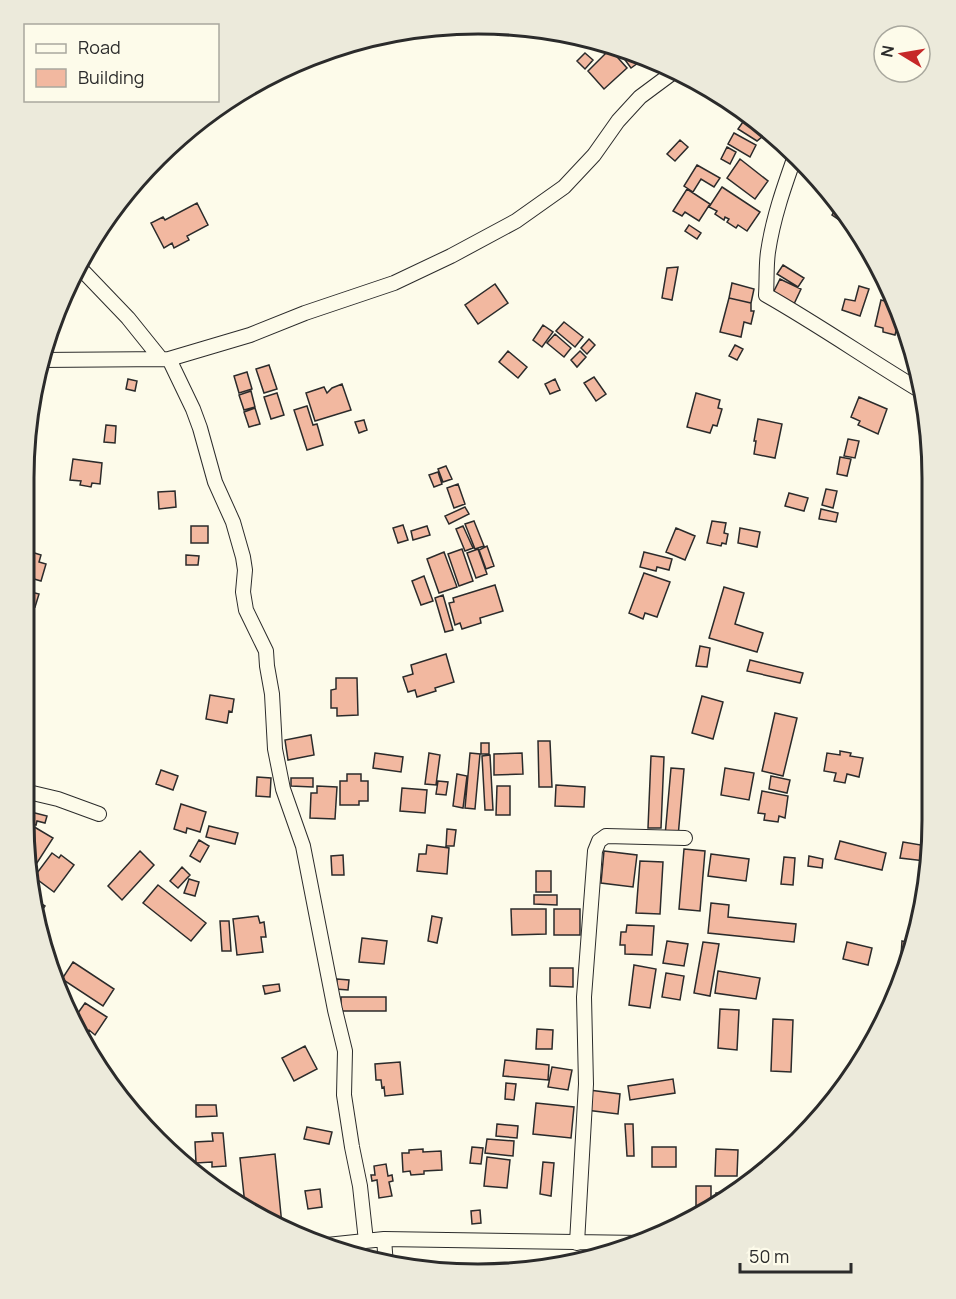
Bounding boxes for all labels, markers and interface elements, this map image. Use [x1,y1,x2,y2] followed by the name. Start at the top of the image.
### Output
[24,24,219,102] legend
[872,24,932,84] north arrow
[78,35,121,59] text: Road
[875,43,899,59] text: N
[78,65,144,89] text: Building
[740,1236,851,1274] scale bar
[749,1244,789,1268] text: 50 m

